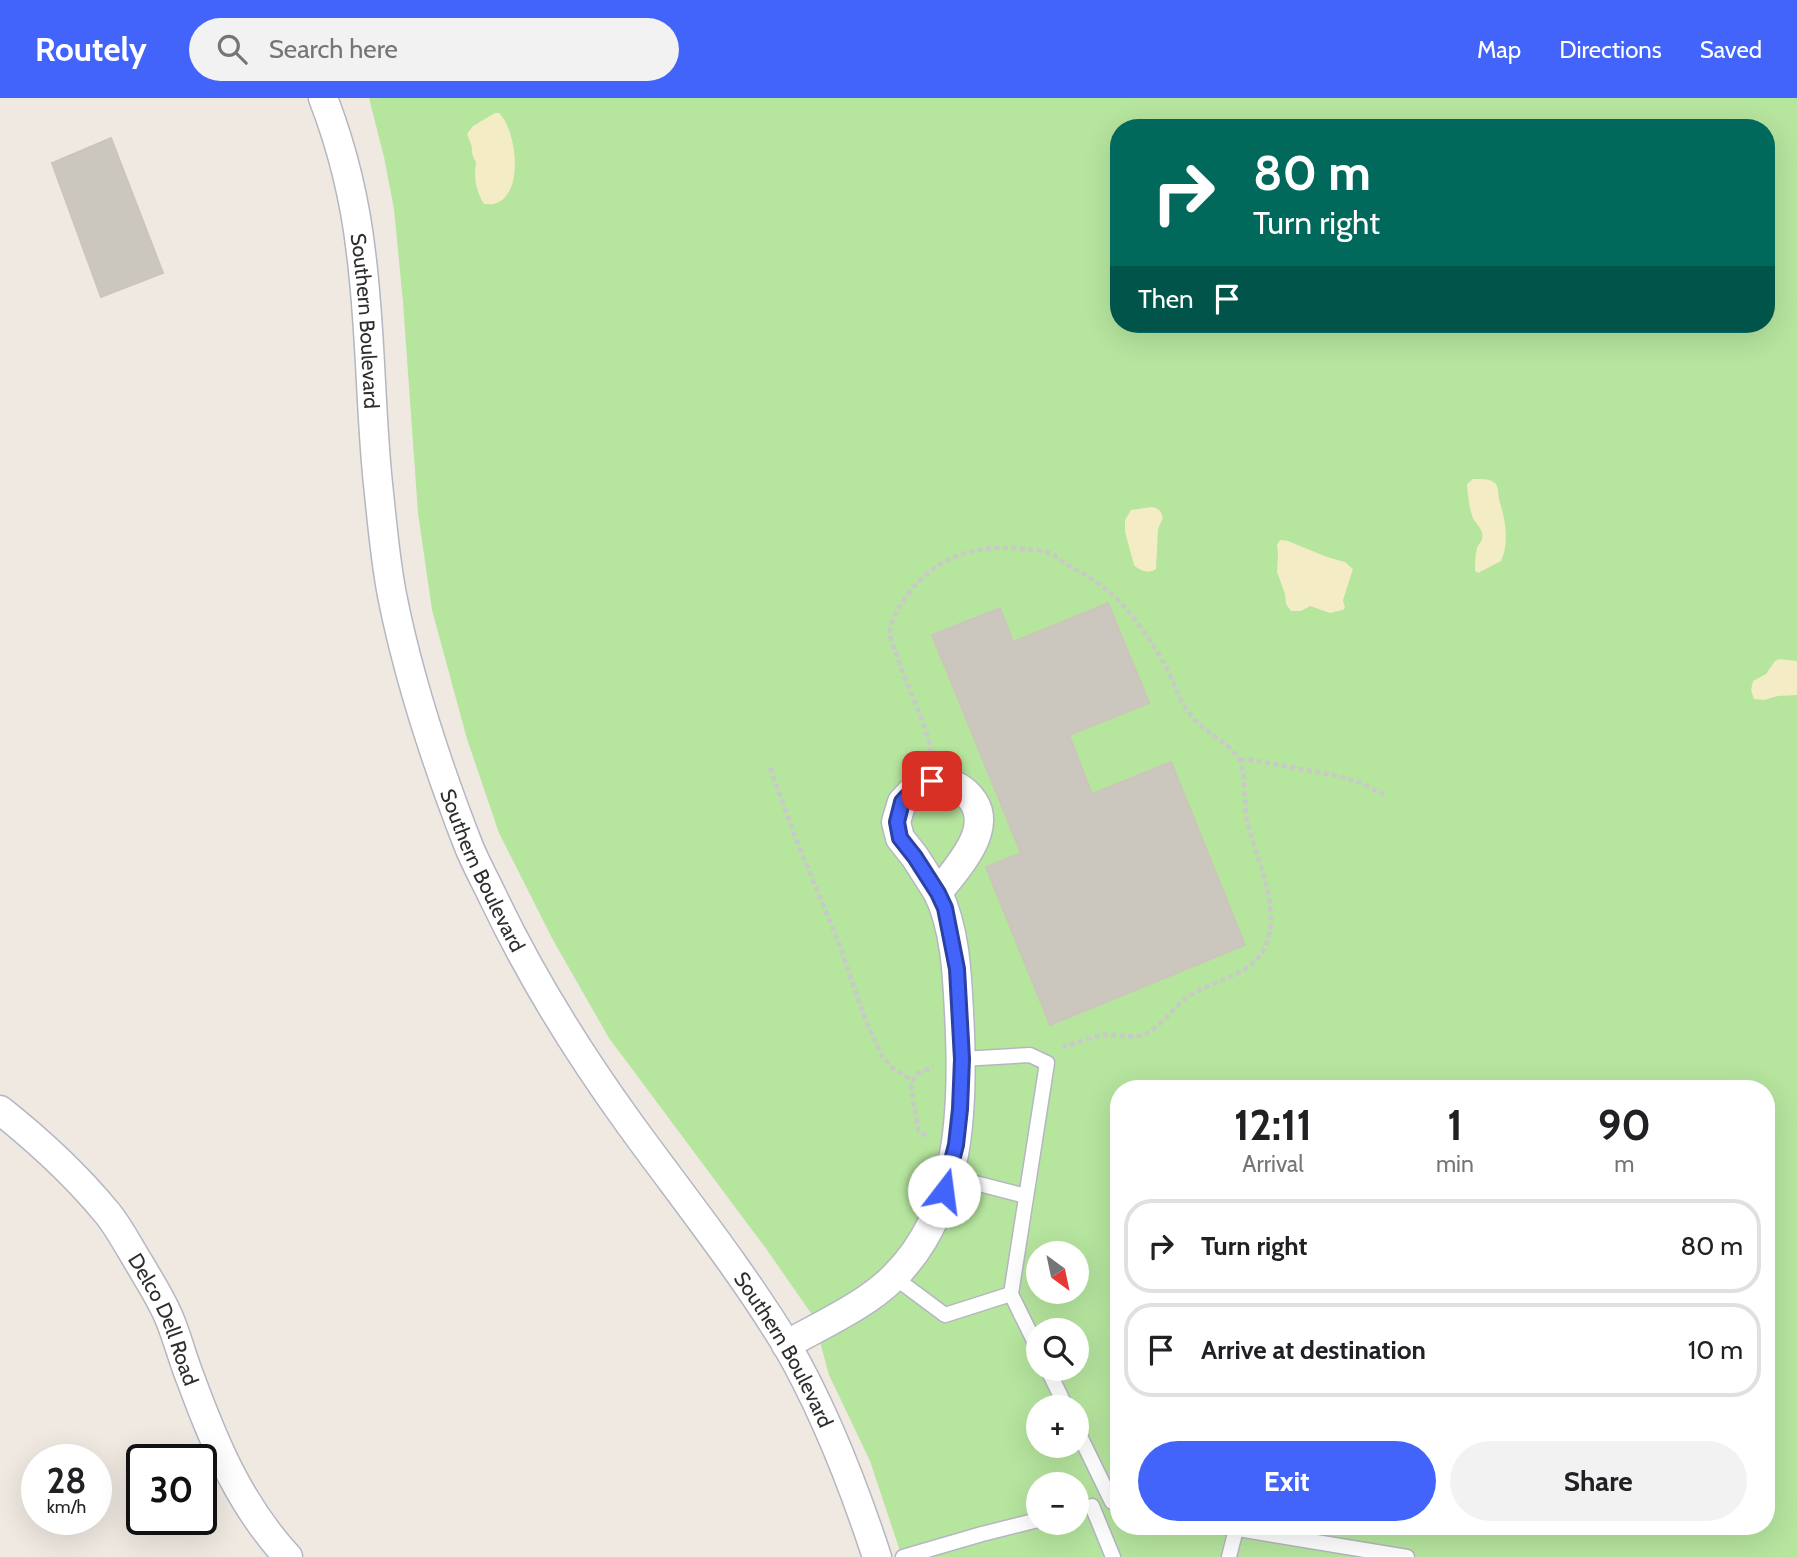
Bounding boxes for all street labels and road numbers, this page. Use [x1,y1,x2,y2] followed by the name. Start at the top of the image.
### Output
[346,231,385,409] street label: Southern Boulevard
[436,785,531,956] street label: Southern Boulevard
[123,1248,204,1389] street label: Delco Dell Road
[729,1266,839,1431] street label: Southern Boulevard

